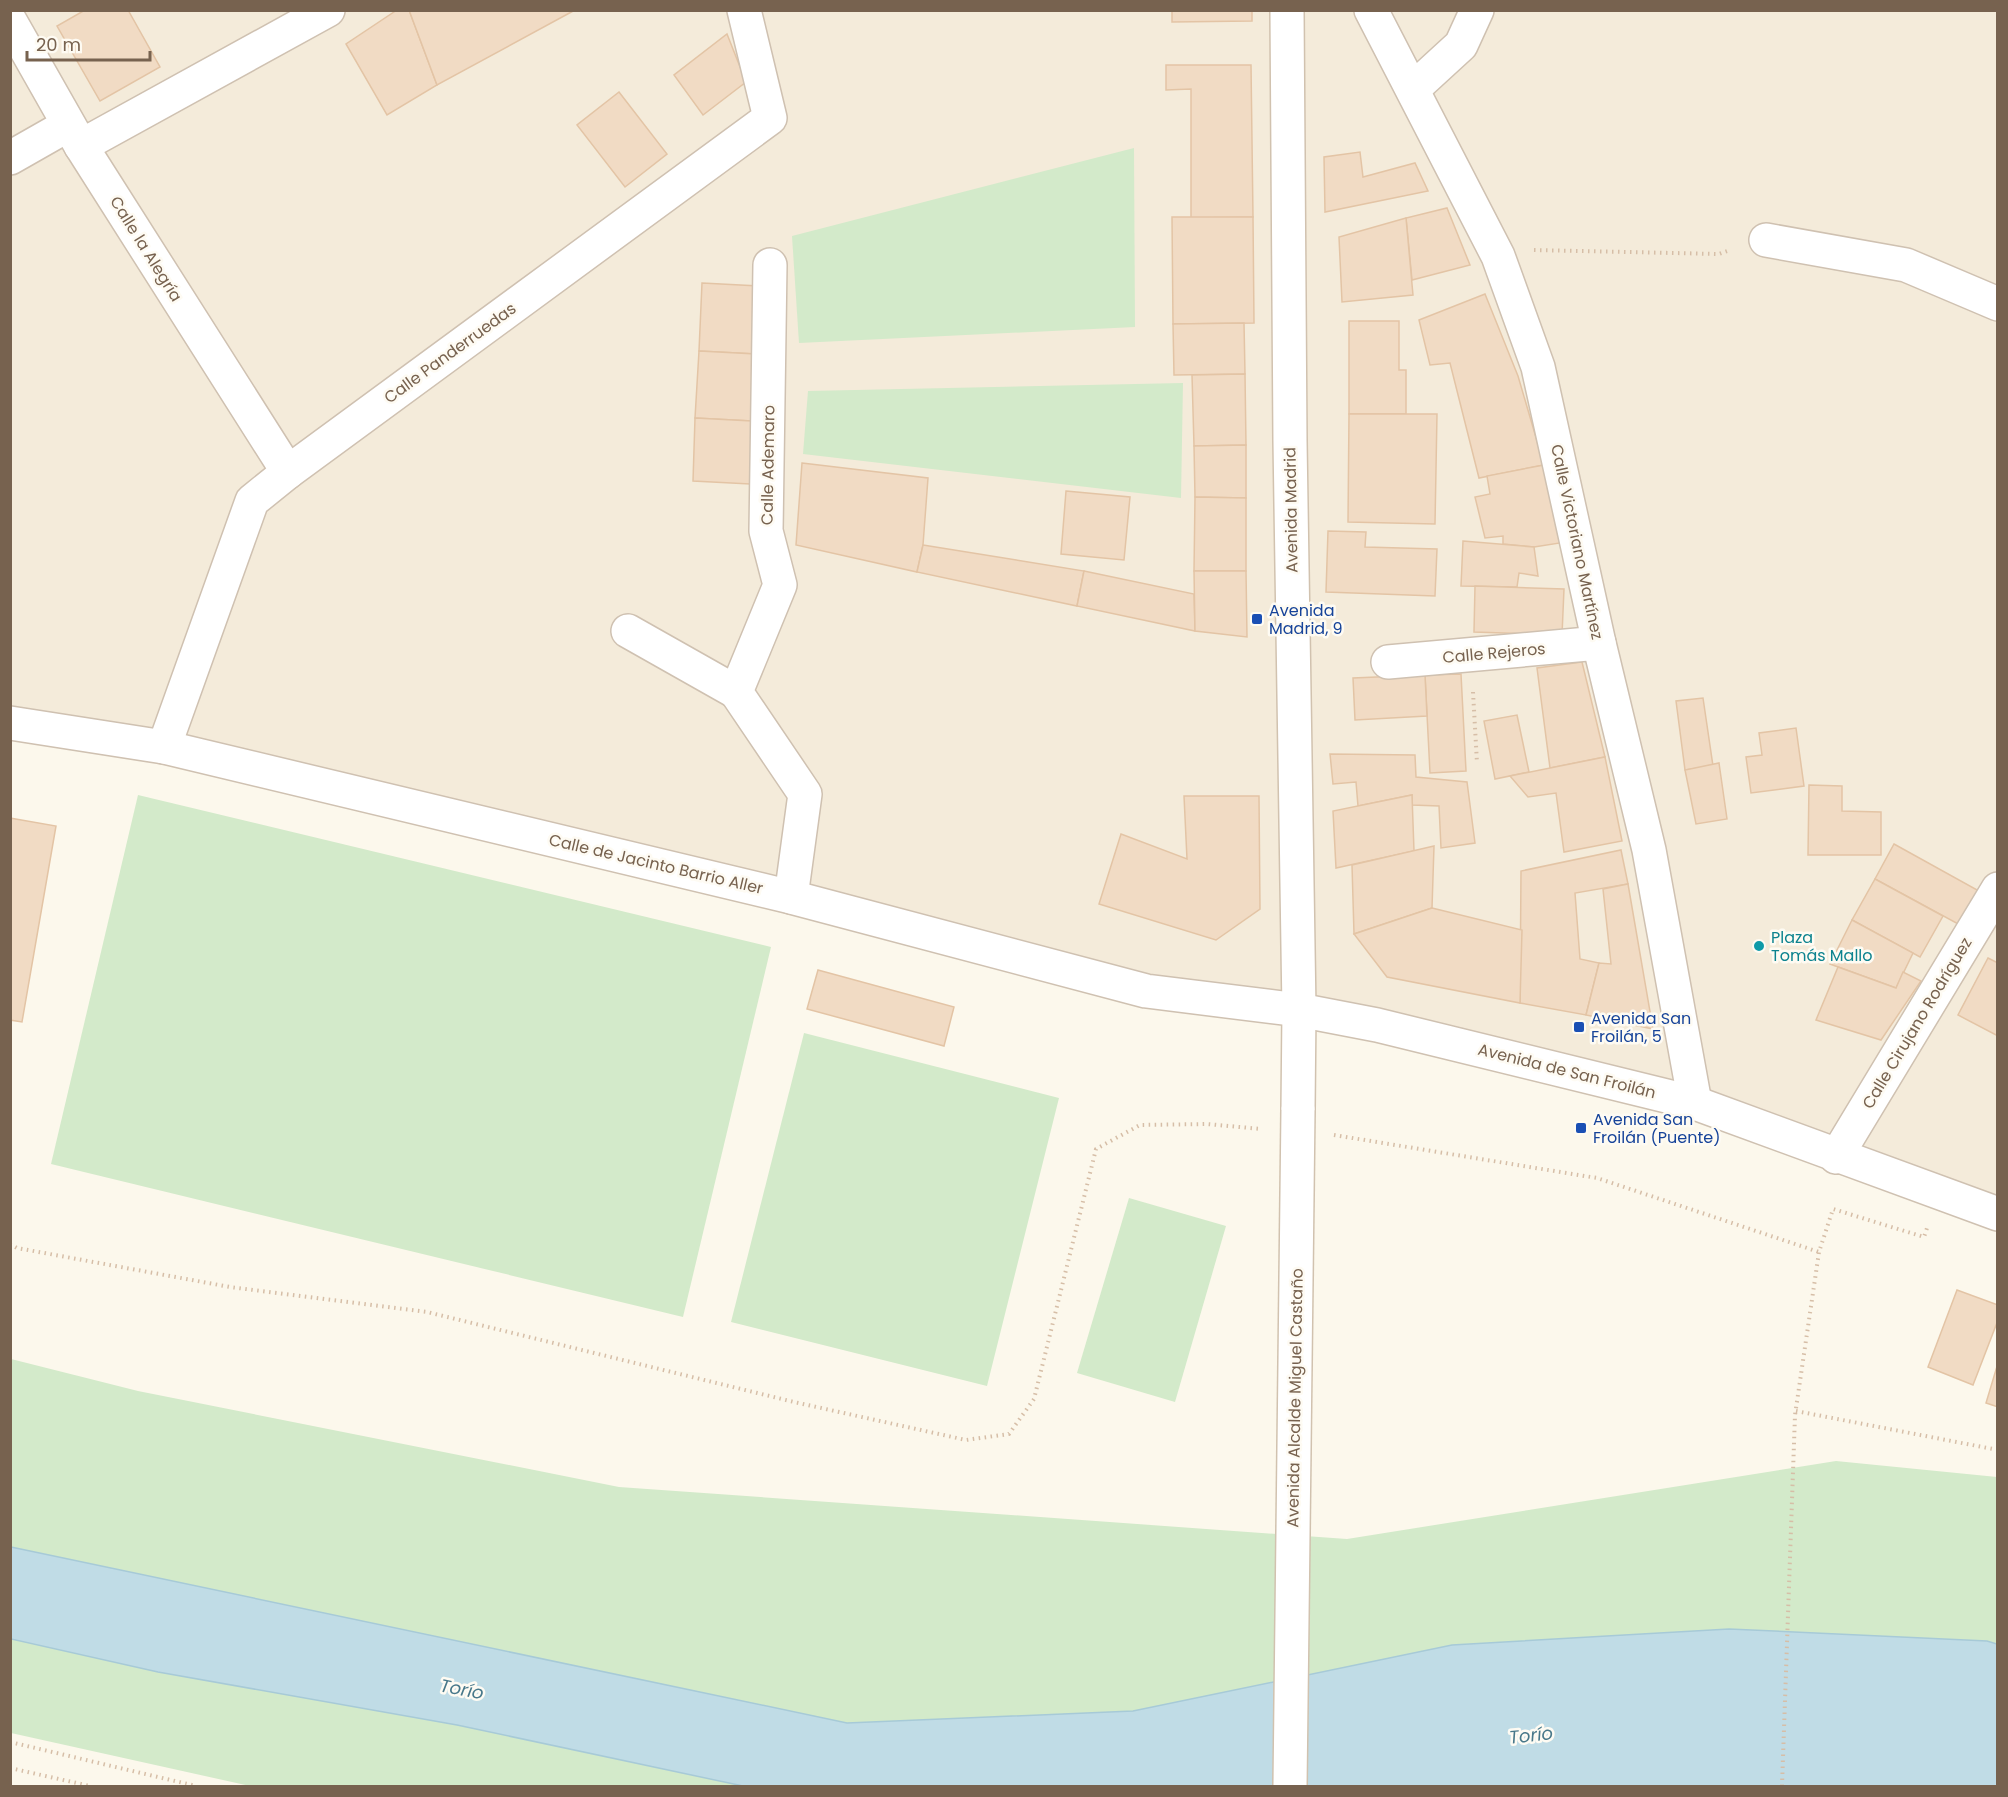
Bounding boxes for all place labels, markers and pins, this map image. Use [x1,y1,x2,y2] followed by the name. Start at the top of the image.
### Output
[1269,599,1343,640] place label: Avenida Madrid, 9
[1250,612,1264,626] marker: Avenida Madrid, 9
[1771,926,1873,967] place label: Plaza Tomás Mallo
[1752,939,1766,953] marker: Plaza Tomás Mallo
[1591,1007,1691,1048] place label: Avenida San Froilán, 5
[1572,1020,1586,1034] marker: Avenida San Froilán, 5
[1593,1108,1720,1149] place label: Avenida San Froilán (Puente)
[1574,1121,1588,1135] marker: Avenida San Froilán (Puente)

